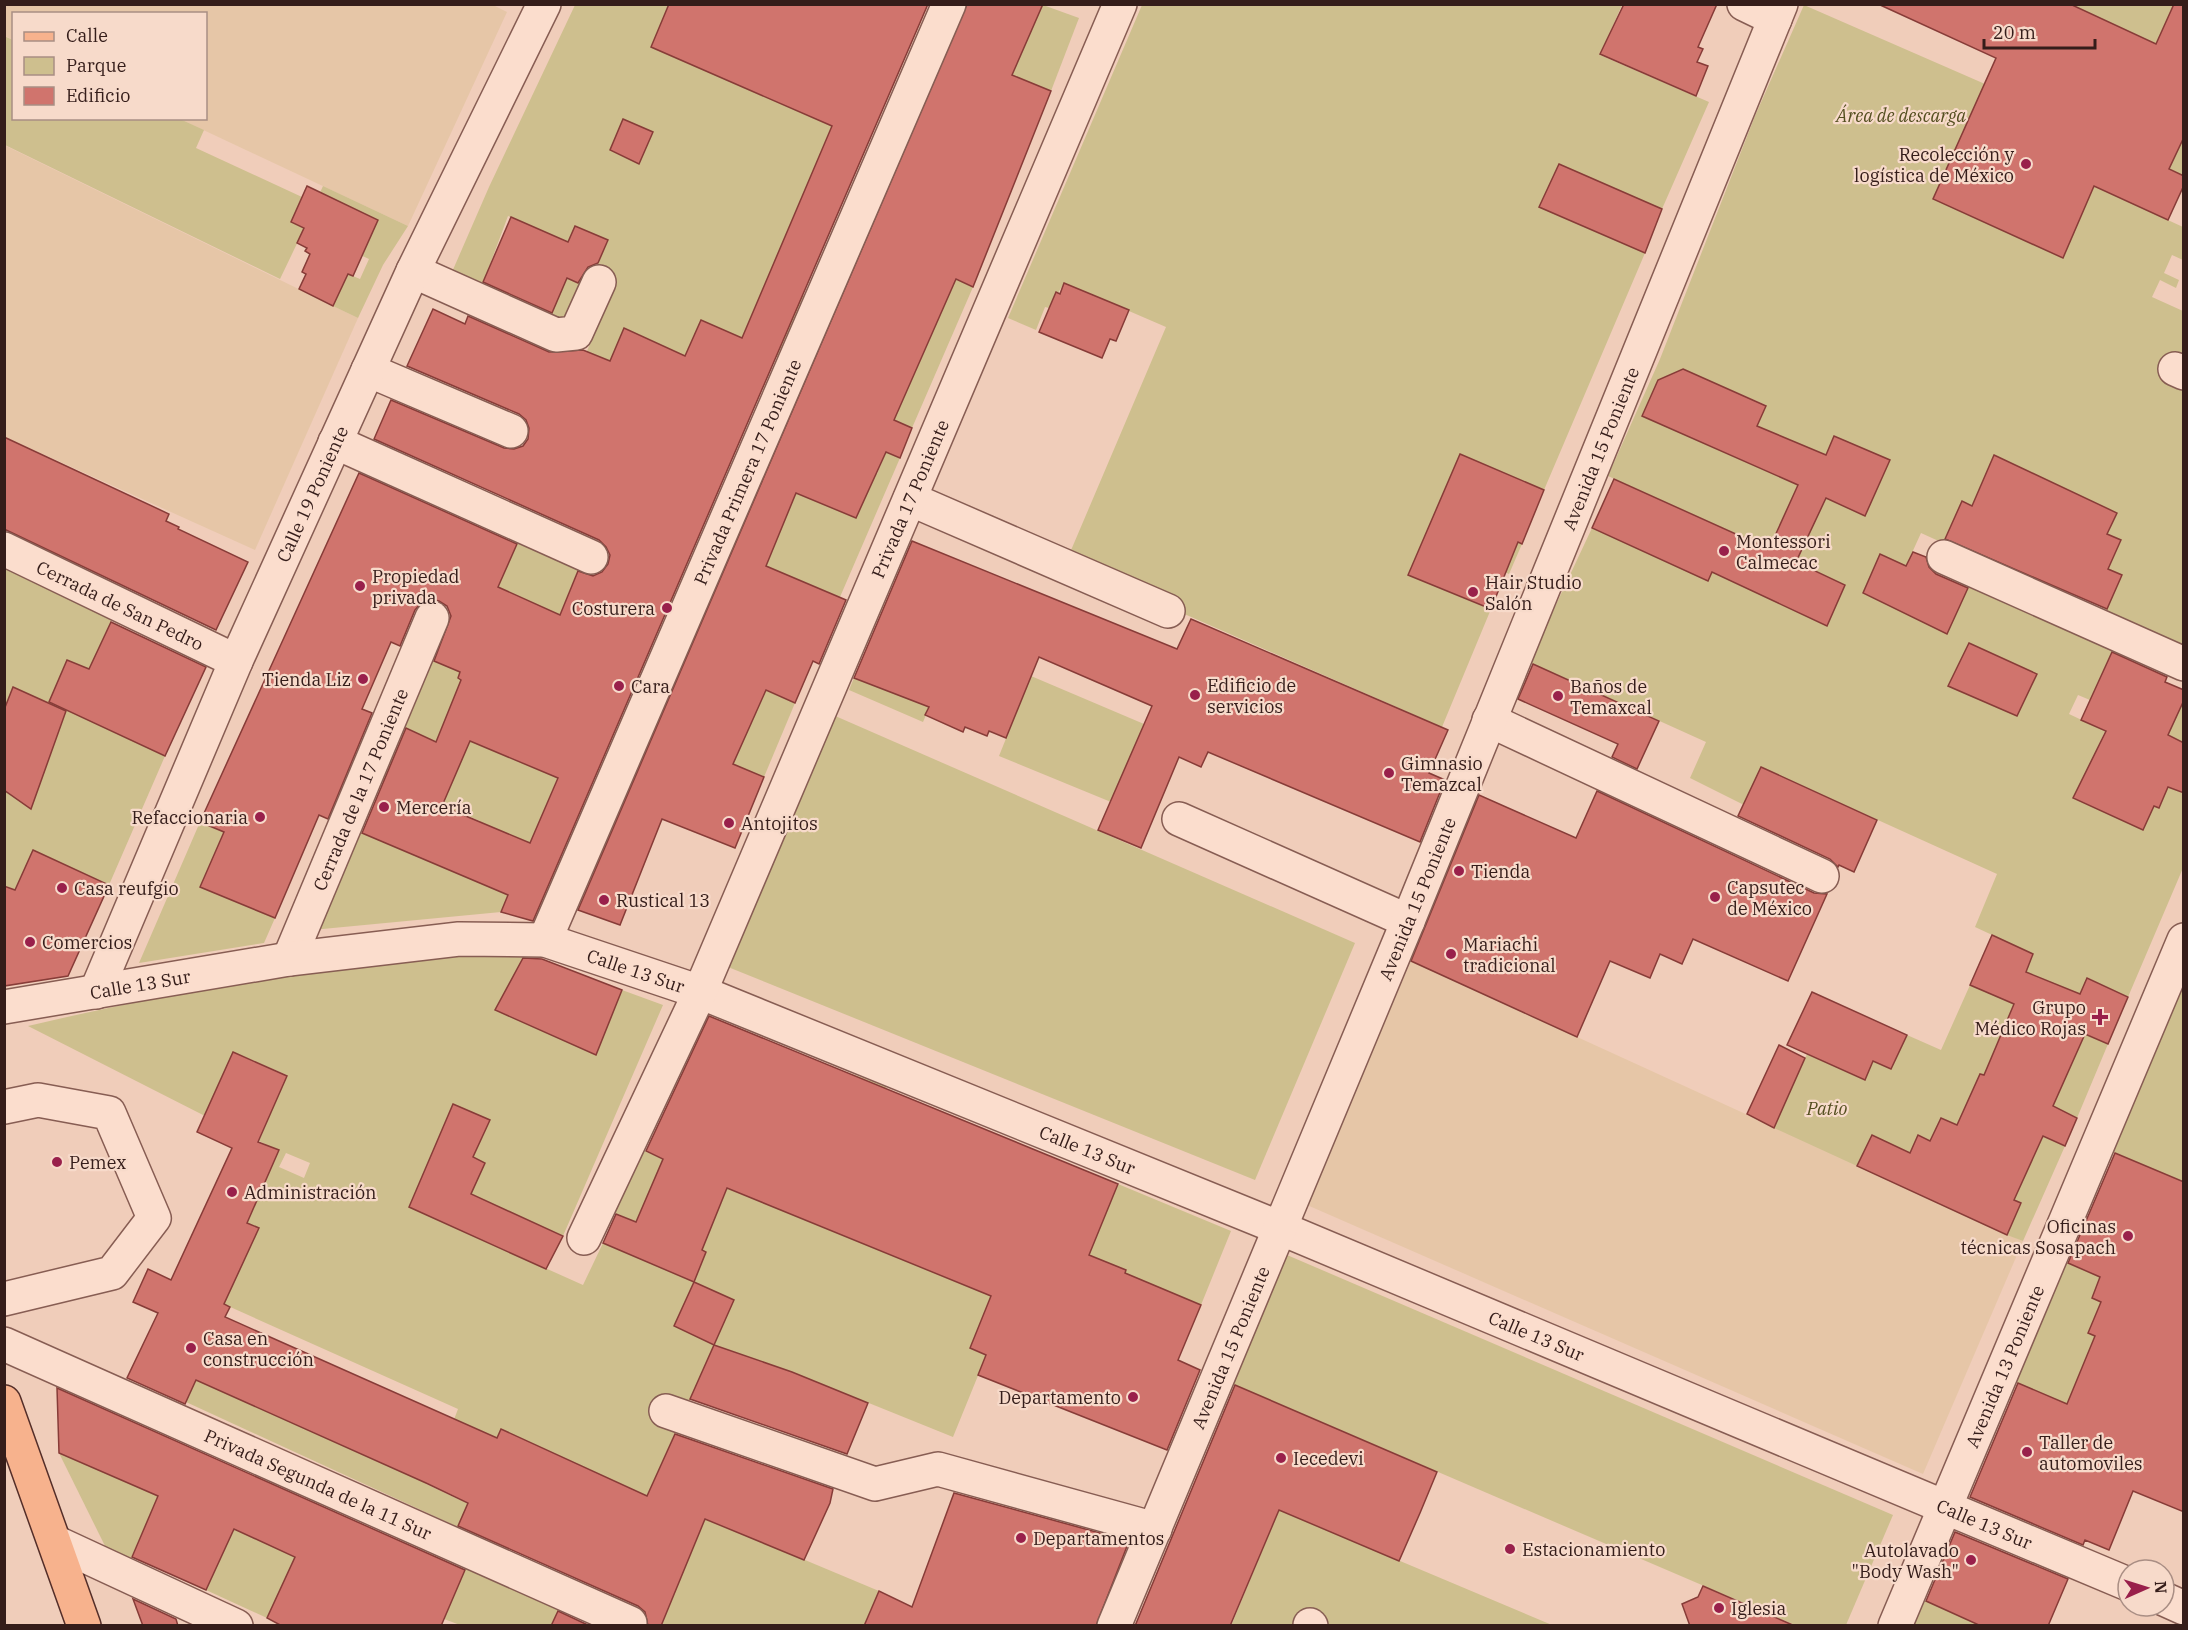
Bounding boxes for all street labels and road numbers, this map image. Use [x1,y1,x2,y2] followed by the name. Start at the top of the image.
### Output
[688,355,806,588] street label: Privada Primera 17 Poniente
[1557,363,1644,534] street label: Avenida 15 Poniente
[866,416,954,581] street label: Privada 17 Poniente
[271,422,353,566] street label: Calle 19 Poniente
[33,555,207,655] street label: Cerrada de San Pedro
[308,685,413,894] street label: Cerrada de la 17 Poniente
[1373,814,1461,984] street label: Avenida 15 Poniente
[584,943,688,998] street label: Calle 13 Sur
[88,964,192,1004] street label: Calle 13 Sur
[1036,1120,1139,1179] street label: Calle 13 Sur
[1186,1262,1274,1432] street label: Avenida 15 Poniente
[1960,1281,2049,1451] street label: Avenida 13 Poniente
[1485,1305,1588,1366] street label: Calle 13 Sur
[201,1423,435,1545] street label: Privada Segunda de la 11 Sur
[1933,1494,2036,1554] street label: Calle 13 Sur

